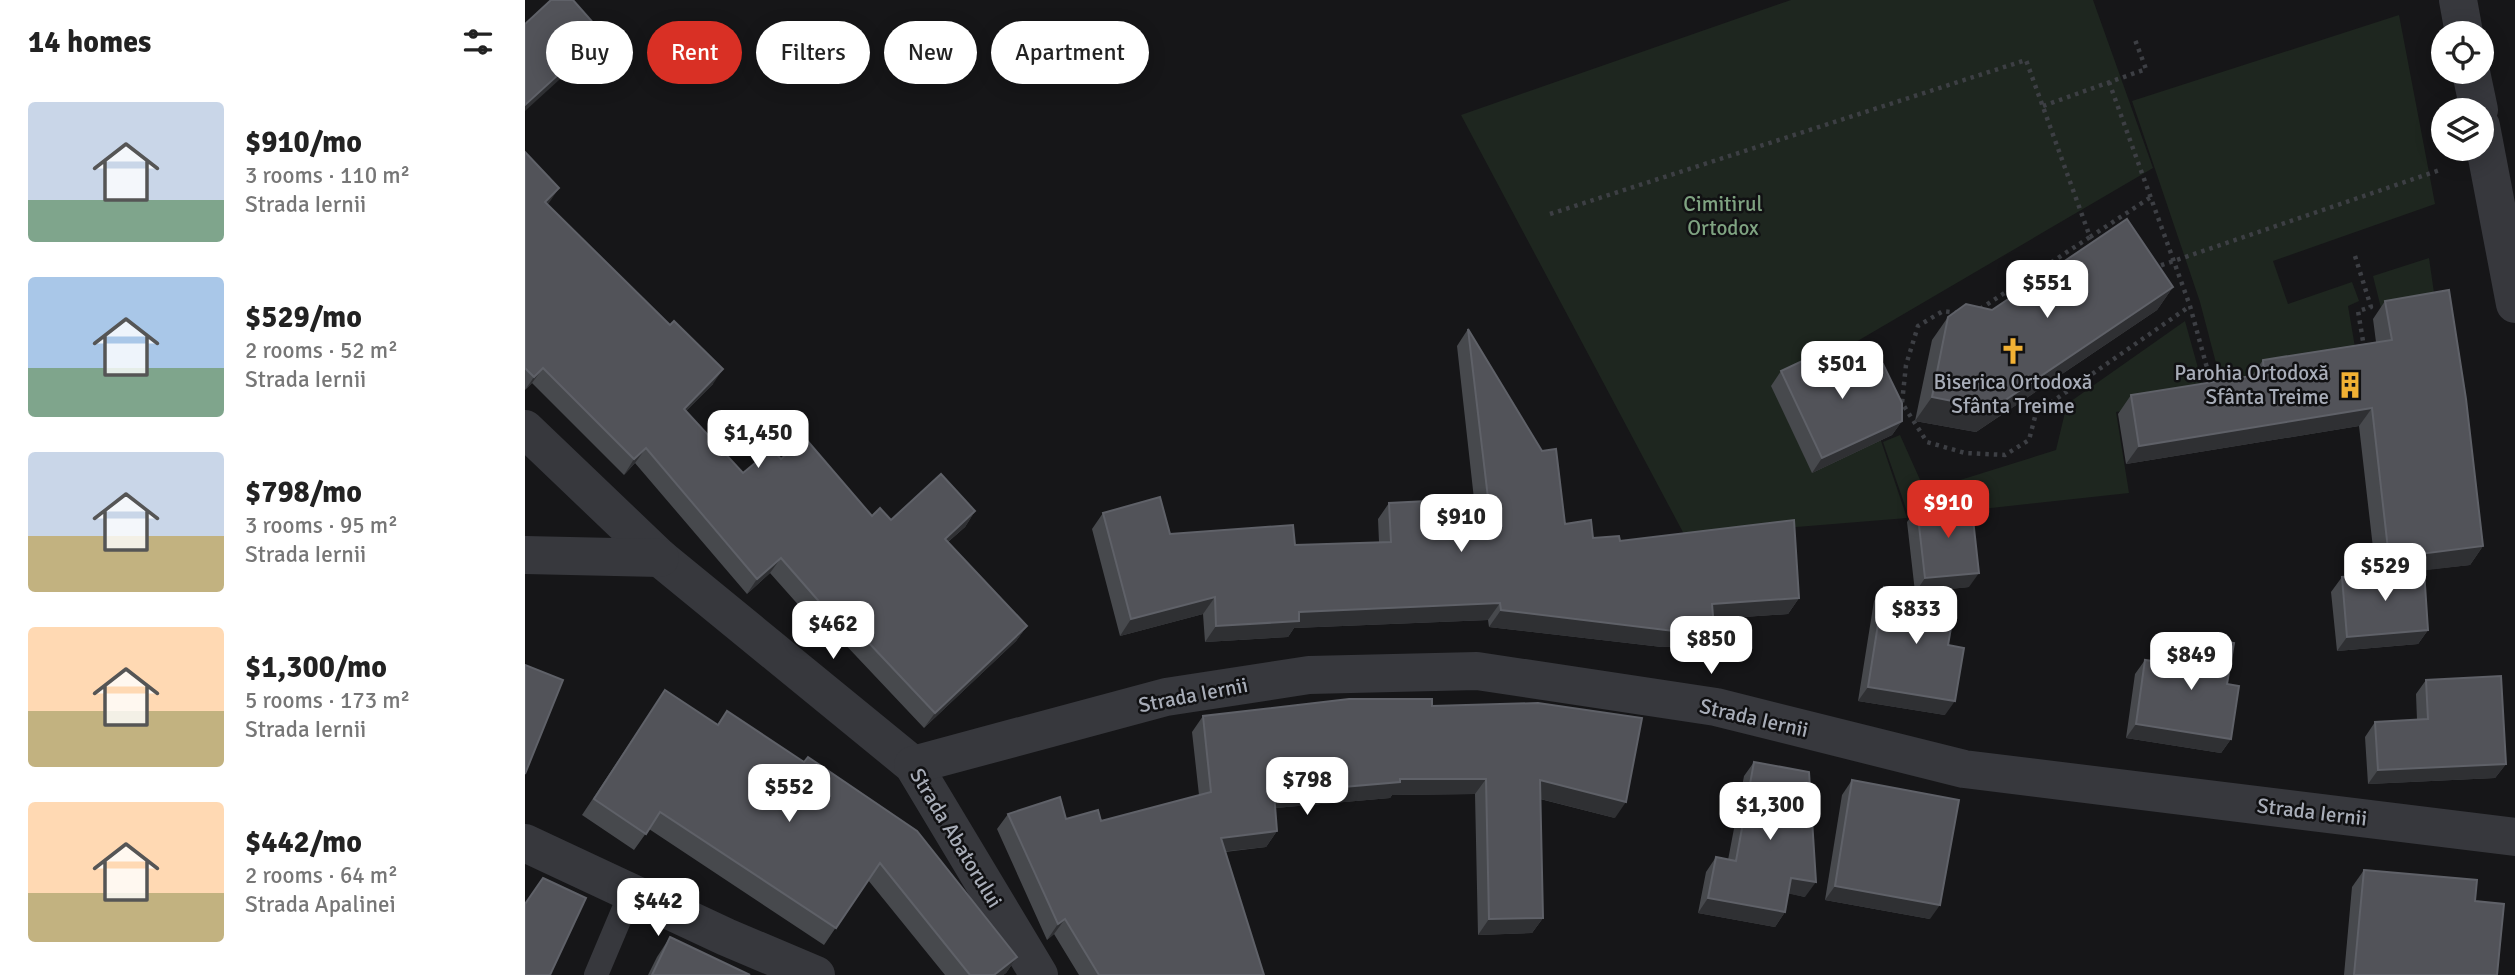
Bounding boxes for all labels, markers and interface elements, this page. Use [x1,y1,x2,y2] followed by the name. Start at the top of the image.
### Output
[546,21,633,84] chip: Buy
[647,21,742,84] chip: Rent
[756,21,870,84] chip: Filters
[884,21,977,84] chip: New
[991,21,1149,84] chip: Apartment
[2431,21,2494,161] map controls
[2431,21,2494,84] button: locate
[459,23,497,61] icon: filters
[28,24,151,61] text: 14 homes
[2431,98,2494,161] button: layers
[245,124,362,161] text: $910/mo
[84,130,168,214] icon: home
[245,161,410,190] text: 3 rooms · 110 m²
[245,190,366,219] text: Strada Iernii
[1683,191,1763,241] park label: Cimitirul Ortodox
[2006,260,2088,320] pin: $551
[2022,268,2072,297] text: $551
[245,299,362,336] text: $529/mo
[84,305,168,389] icon: home
[245,336,398,365] text: 2 rooms · 52 m²
[1998,336,2028,366] church icon: Biserica Ortodoxă Sfânta Treime
[1801,342,1883,401] pin: $501
[1817,349,1867,378] text: $501
[2174,360,2329,410] place label: Parohia Ortodoxă Sfânta Treime
[245,365,366,394] text: Strada Iernii
[1934,369,2092,419] place label: Biserica Ortodoxă Sfânta Treime
[2335,370,2365,400] building icon: Parohia Ortodoxă Sfânta Treime
[701,410,815,470] pin: $1,450
[724,418,792,447] text: $1,450
[245,474,362,511] text: $798/mo
[84,480,168,564] icon: home
[1907,480,1989,540] pin: $910
[1923,488,1973,517] text: $910
[1420,494,1502,554] pin: $910
[1436,502,1486,531] text: $910
[245,511,398,540] text: 3 rooms · 95 m²
[245,540,366,569] text: Strada Iernii
[2344,544,2426,603] pin: $529
[2360,551,2410,580] text: $529
[1875,586,1957,646] pin: $833
[1891,594,1941,623] text: $833
[792,602,874,661] pin: $462
[808,609,858,638] text: $462
[1670,616,1752,676] pin: $850
[1686,624,1736,653] text: $850
[2150,632,2232,692] pin: $849
[2166,640,2216,669] text: $849
[245,649,387,686] text: $1,300/mo
[84,655,168,739] icon: home
[1136,672,1250,718] street label: Strada Iernii
[245,686,410,715] text: 5 rooms · 173 m²
[1697,693,1811,743] street label: Strada Iernii
[245,715,366,744] text: Strada Iernii
[1266,758,1348,817] pin: $798
[904,763,1008,913] street label: Strada Abatorului
[748,764,830,824] pin: $552
[1282,765,1332,794] text: $798
[764,772,814,801] text: $552
[1713,782,1827,842] pin: $1,300
[1736,790,1804,819] text: $1,300
[2255,792,2369,832] street label: Strada Iernii
[245,824,362,861] text: $442/mo
[84,830,168,914] icon: home
[245,861,398,890] text: 2 rooms · 64 m²
[617,878,699,938] pin: $442
[633,886,683,915] text: $442
[245,890,396,919] text: Strada Apalinei

